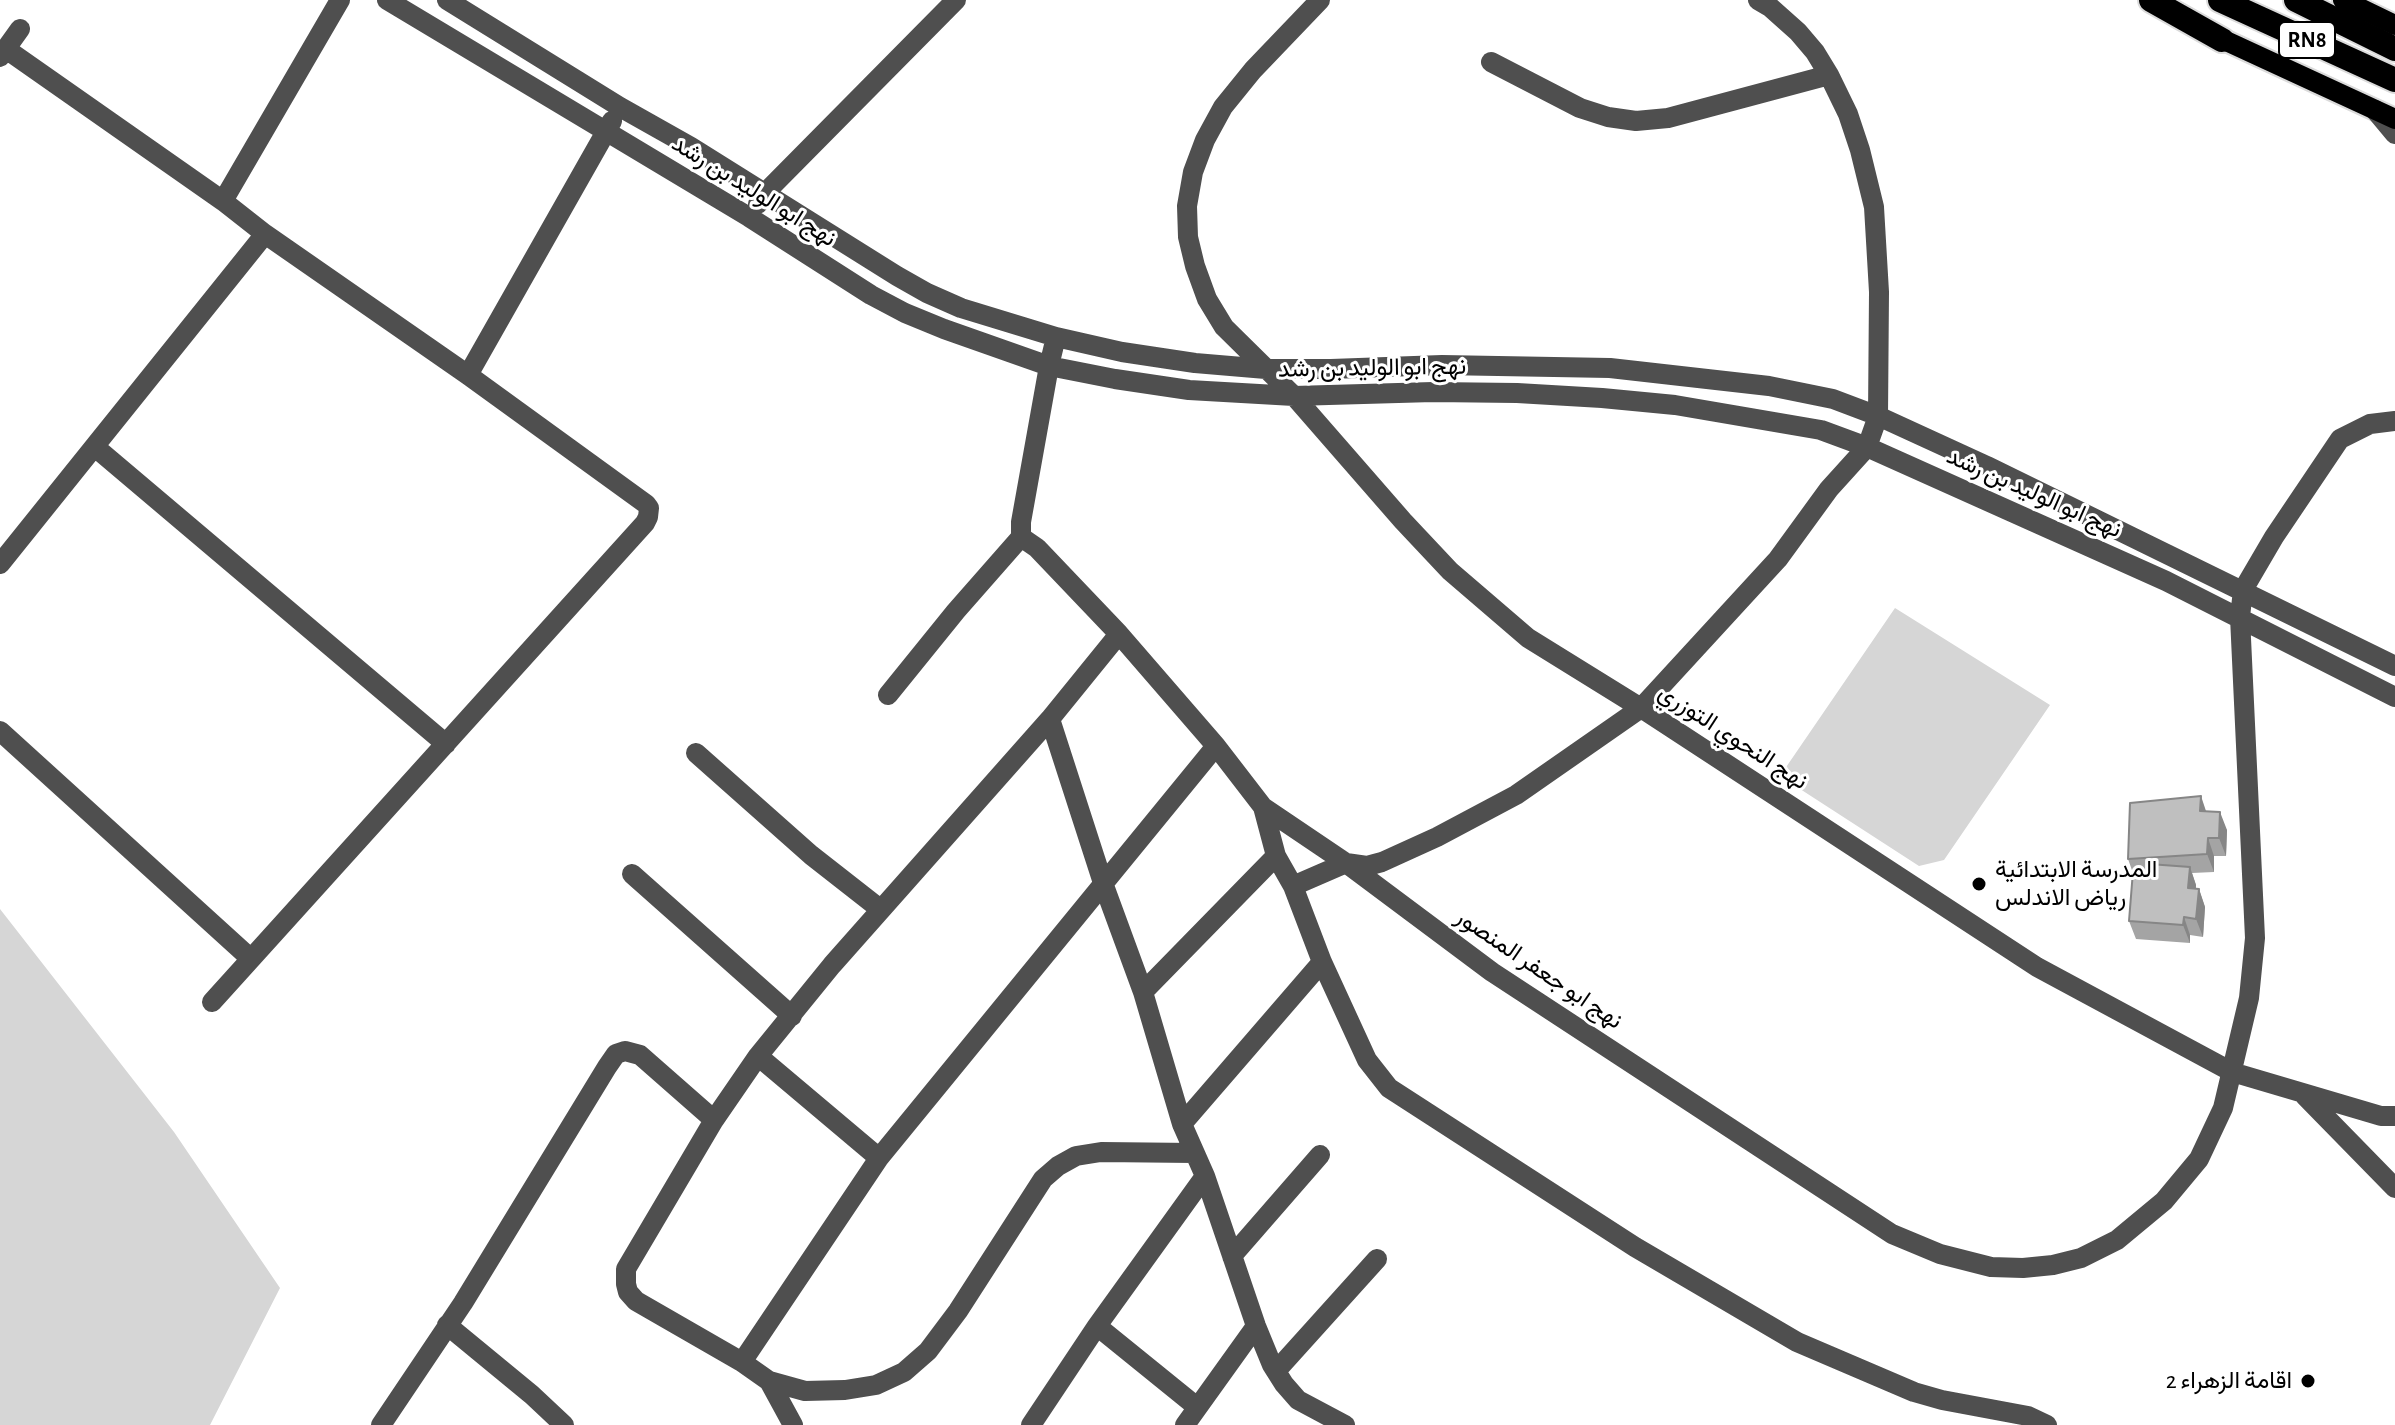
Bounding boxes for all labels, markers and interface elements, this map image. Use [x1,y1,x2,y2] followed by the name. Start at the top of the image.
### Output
[2279,22,2335,58] road number: RN8
[666,129,842,253] street label: نهج ابو الوليد بن رشد
[1278,352,1466,384] street label: نهج ابو الوليد بن رشد
[1942,442,2126,544] street label: نهج ابو الوليد بن رشد
[1653,678,1813,796] street label: نهج النحوي التوزري
[1995,856,2157,912] place label: المدرسة الابتدائية رياض الاندلس
[1970,875,1988,893] marker: المدرسة الابتدائية رياض الاندلس
[1450,902,1628,1036] street label: نهج ابو جعفر المنصور
[2166,1367,2292,1395] place label: اقامة الزهراء 2
[2299,1372,2317,1390] marker: اقامة الزهراء 2

